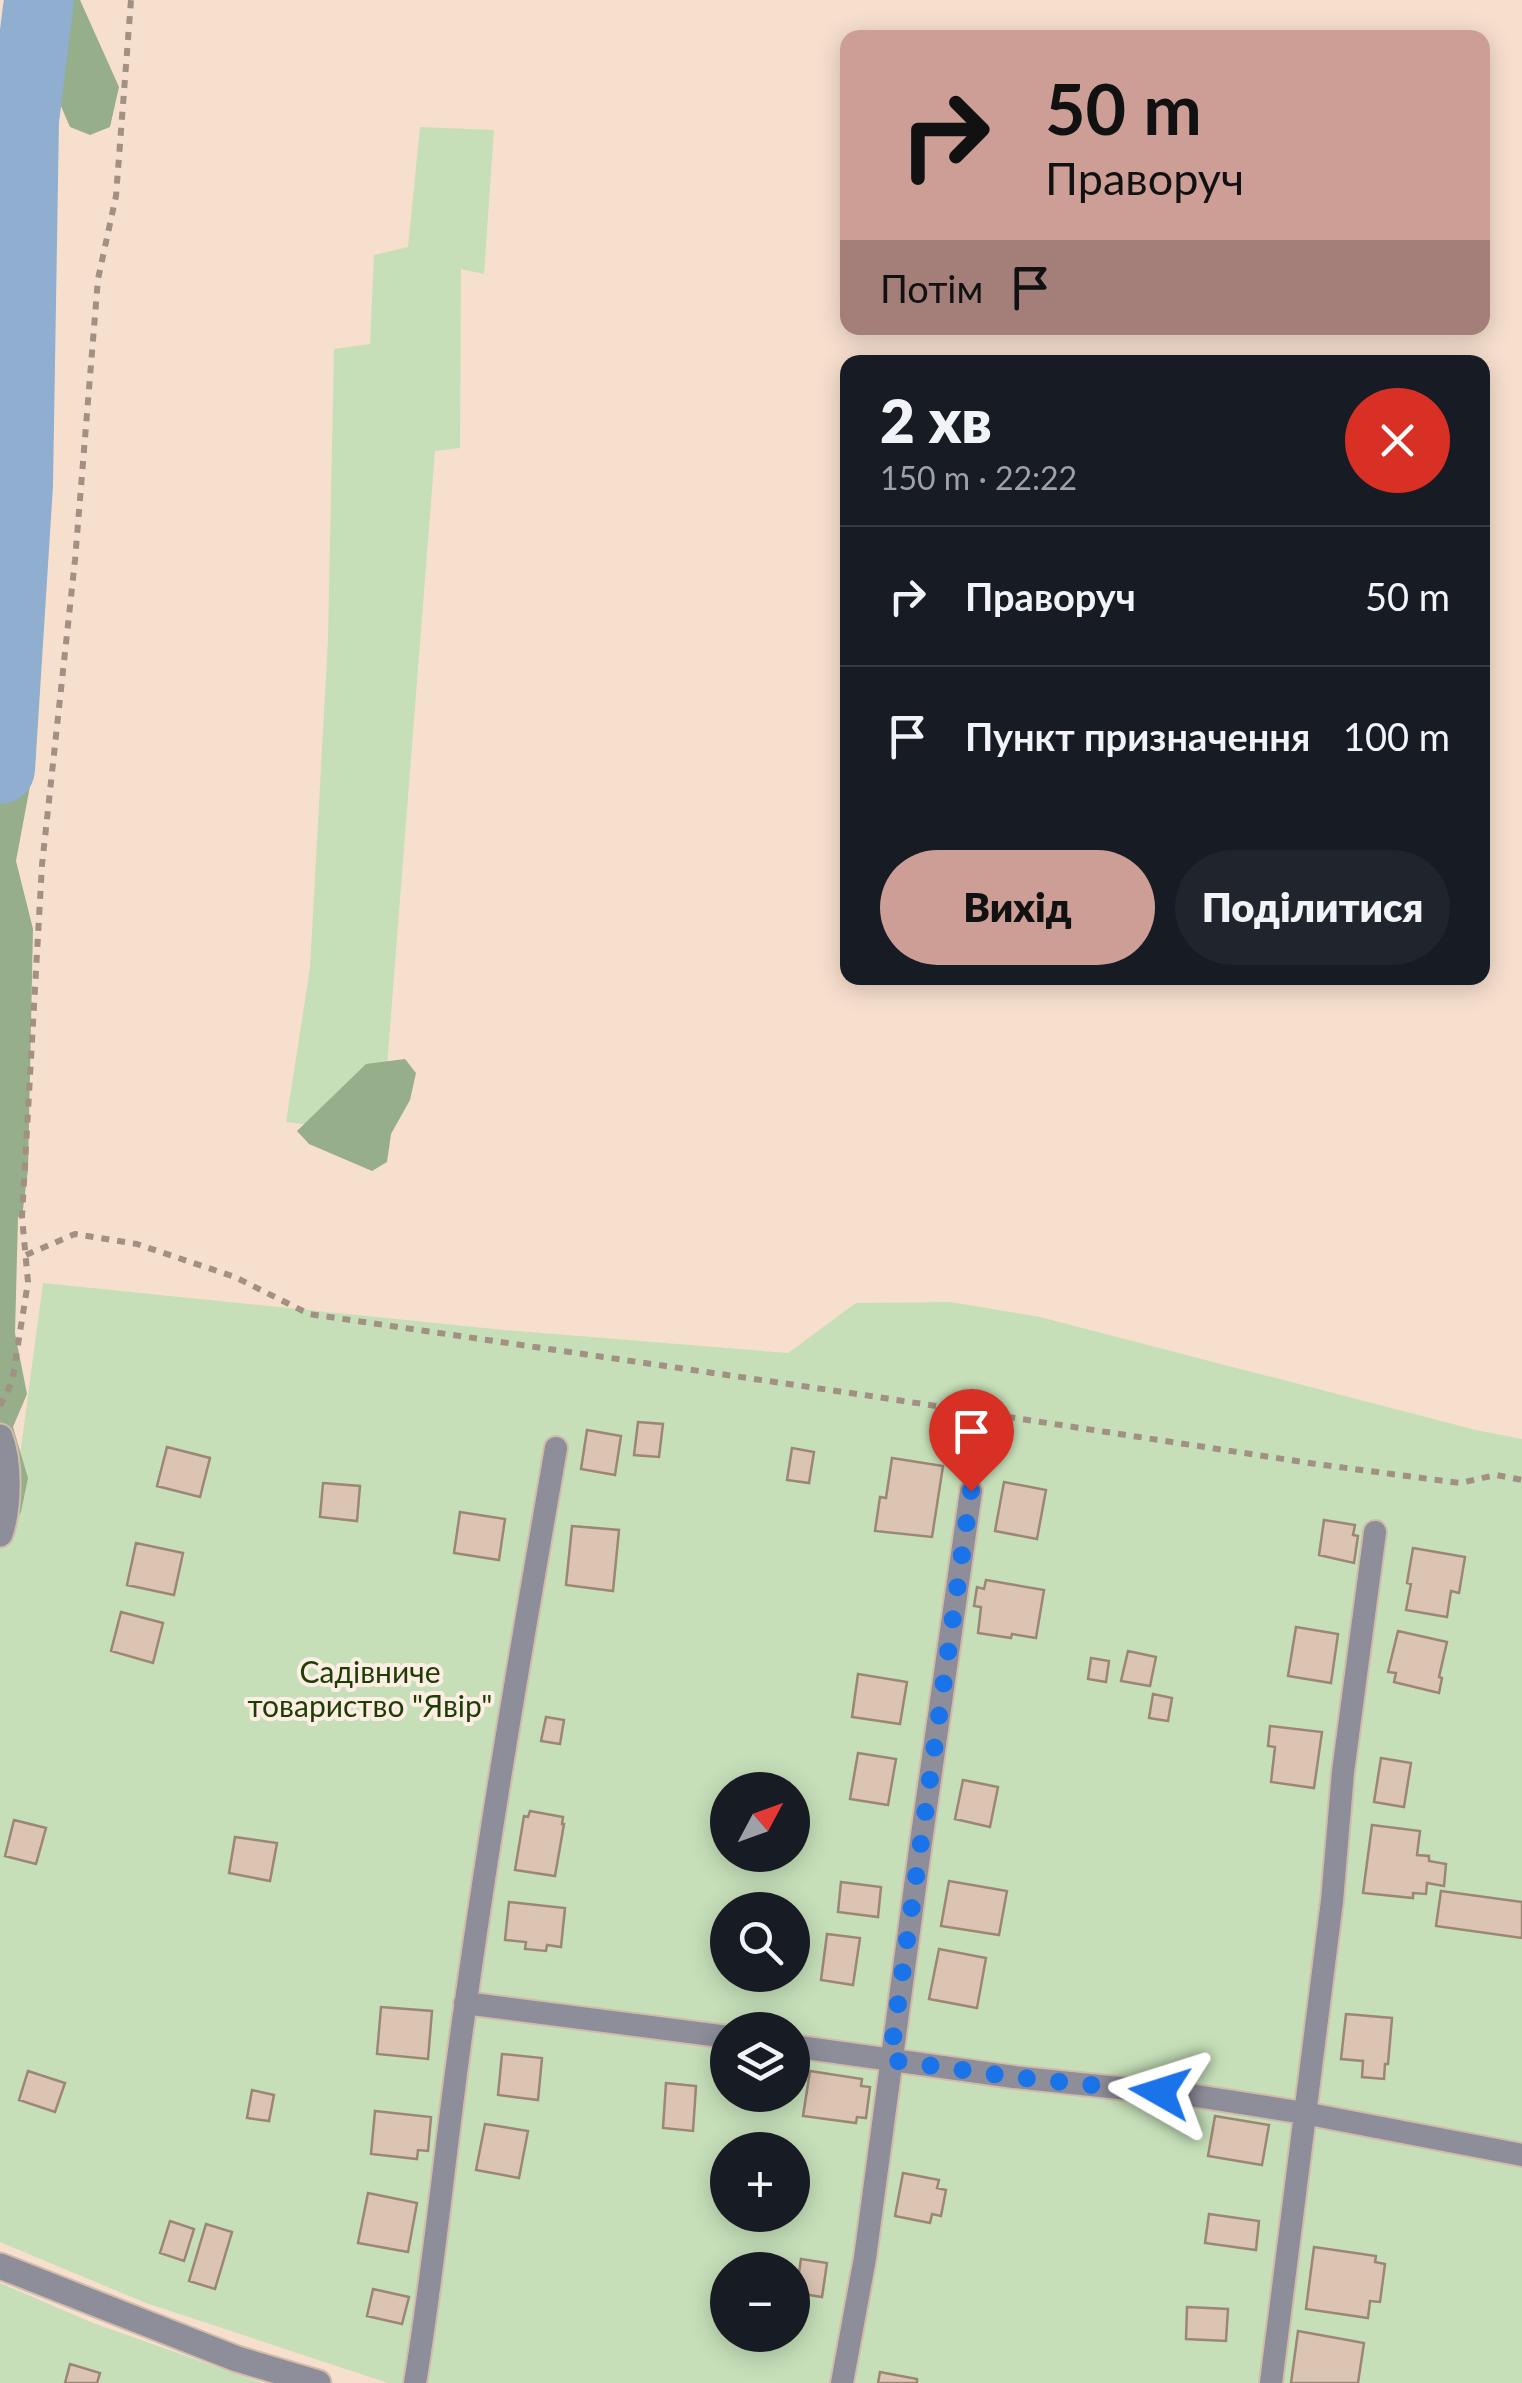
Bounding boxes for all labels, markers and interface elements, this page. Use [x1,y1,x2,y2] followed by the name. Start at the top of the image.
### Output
[1045,66,1202,150] text: 50 m
[880,70,1010,200] icon: right
[1045,151,1244,205] text: Праворуч
[1003,260,1058,315] icon: arrive
[880,265,983,311] text: Потім
[880,384,992,456] text: 2 хв
[1345,388,1450,493] button: close
[880,458,1077,497] text: 150 m · 22:22
[880,569,935,624] icon: right
[965,573,1136,619] text: Праворуч
[1365,573,1450,619] text: 50 m
[880,709,935,764] icon: arrive
[965,713,1310,759] text: Пункт призначення
[1343,713,1450,759] text: 100 m
[880,850,1155,965] button: Вихід
[1175,850,1450,965] button: Поділитися
[929,1389,1014,1492] pin
[944,1404,999,1459] icon: arrive
[248,1653,492,1723] park label: Садівниче товариство "Явір"
[710,1772,810,1872] north arrow
[710,1772,810,2352] map controls
[710,1892,810,1992] button: search
[710,2012,810,2112] button: layers
[1108,2040,1212,2144] position arrow
[710,2132,810,2232] button: +
[710,2252,810,2352] button: −

